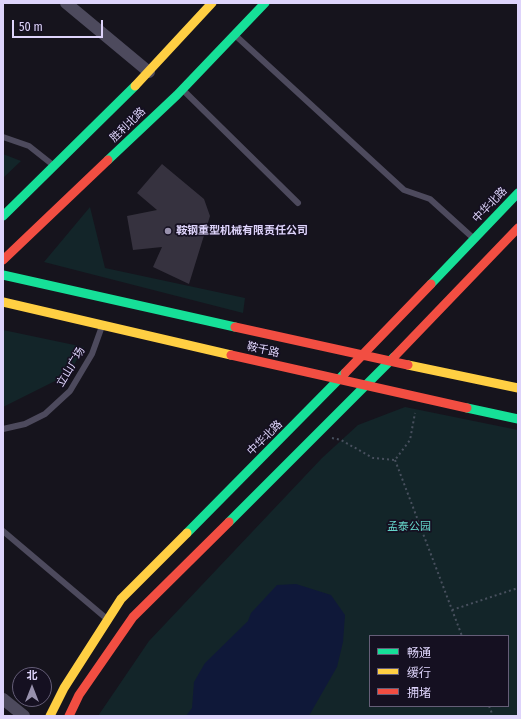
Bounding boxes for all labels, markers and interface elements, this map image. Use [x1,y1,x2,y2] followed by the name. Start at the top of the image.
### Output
[14,12,105,38] scale bar
[19,20,43,34] text: 50 m
[108,105,148,145] street label: 胜利北路
[470,185,510,225] street label: 中华北路
[176,224,308,238] place label: 鞍钢重型机械有限责任公司
[163,226,173,236] marker: 鞍钢重型机械有限责任公司
[245,340,281,360] street label: 鞍千路
[54,345,88,389] street label: 立山广场
[245,418,285,458] street label: 中华北路
[387,520,431,534] park label: 孟泰公园
[369,635,509,707] legend
[407,646,431,660] text: 畅通
[407,666,431,680] text: 缓行
[12,667,52,707] north arrow
[27,669,38,682] text: 北
[407,686,431,700] text: 拥堵

